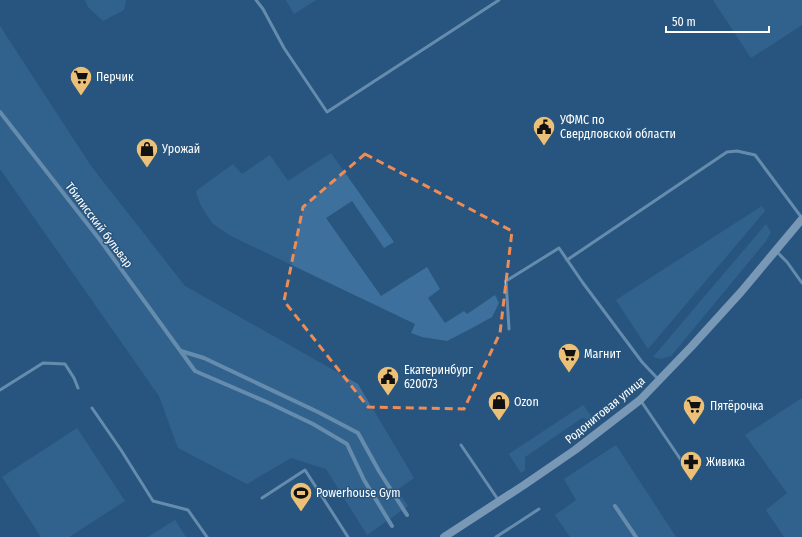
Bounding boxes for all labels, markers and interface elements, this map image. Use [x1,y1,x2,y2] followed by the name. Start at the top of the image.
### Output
[666,8,769,34] scale bar
[672,15,696,29] text: 50 m
[68,64,94,97] supermarket icon: Перчик
[96,70,134,84] place label: Перчик
[559,113,676,141] place label: УФМС по Свердловской области
[531,114,557,147] public building icon: УФМС по Свердловской области
[134,136,160,169] shop icon: Урожай
[161,142,200,156] place label: Урожай
[62,180,136,270] street label: Тбилисский бульвар
[556,341,582,374] supermarket icon: Магнит
[584,347,621,361] place label: Магнит
[404,363,473,391] place label: Екатеринбург 620073
[375,364,401,397] public building icon: Екатеринбург 620073
[562,373,648,447] street label: Родонитовая улица
[486,389,512,422] shop icon: Ozon
[681,393,707,426] supermarket icon: Пятёрочка
[514,395,539,409] place label: Ozon
[710,399,764,413] place label: Пятёрочка
[678,449,704,482] pharmacy icon: Живика
[706,455,745,469] place label: Живика
[288,480,314,513] sports icon: Powerhouse Gym
[316,486,400,500] place label: Powerhouse Gym

